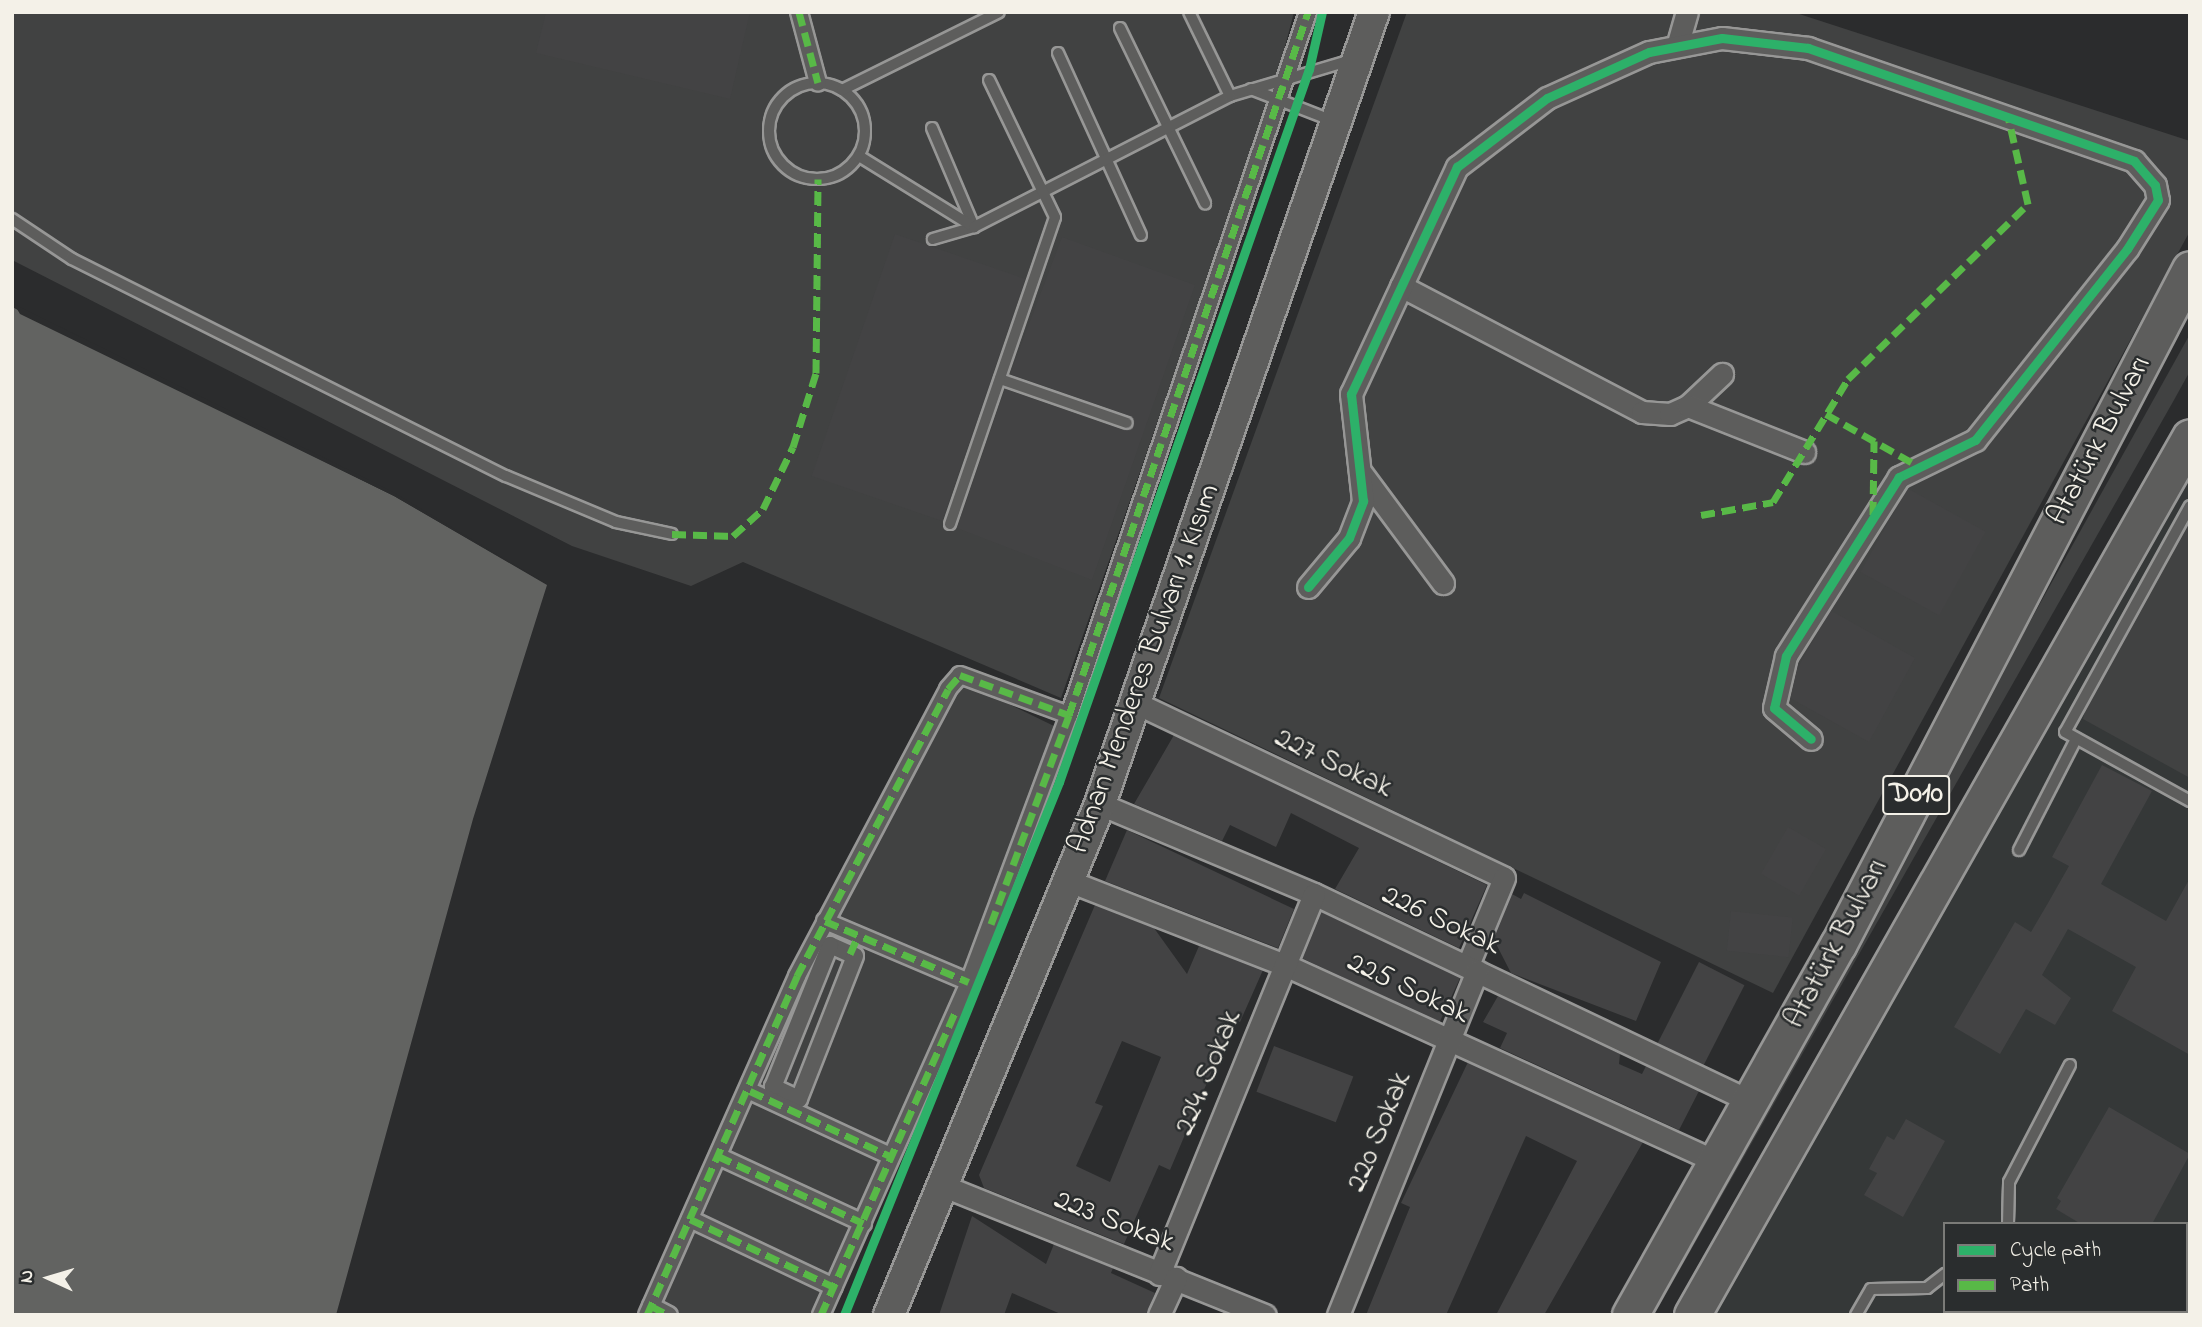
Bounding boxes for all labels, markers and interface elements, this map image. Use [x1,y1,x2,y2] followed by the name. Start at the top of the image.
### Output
[2040,350,2160,532] street label: Atatürk Bulvarı
[1061,480,1229,858] street label: Adnan Menderes Bulvarı 1. Kısım
[1268,721,1398,807] street label: 227 Sokak
[1881,770,1951,820] road number: D010
[1777,853,1897,1035] street label: Atatürk Bulvarı
[1376,878,1506,964] street label: 226 Sokak
[1341,945,1475,1033] street label: 225 Sokak
[1168,1005,1250,1141] street label: 224. Sokak
[1340,1067,1420,1197] street label: 220 Sokak
[1049,1183,1179,1261] street label: 223 Sokak
[1943,1222,2188,1313] legend
[2010,1236,2101,1266] text: Cycle path
[14,1243,84,1313] north arrow
[14,1269,41,1284] text: N
[2010,1271,2049,1301] text: Path

